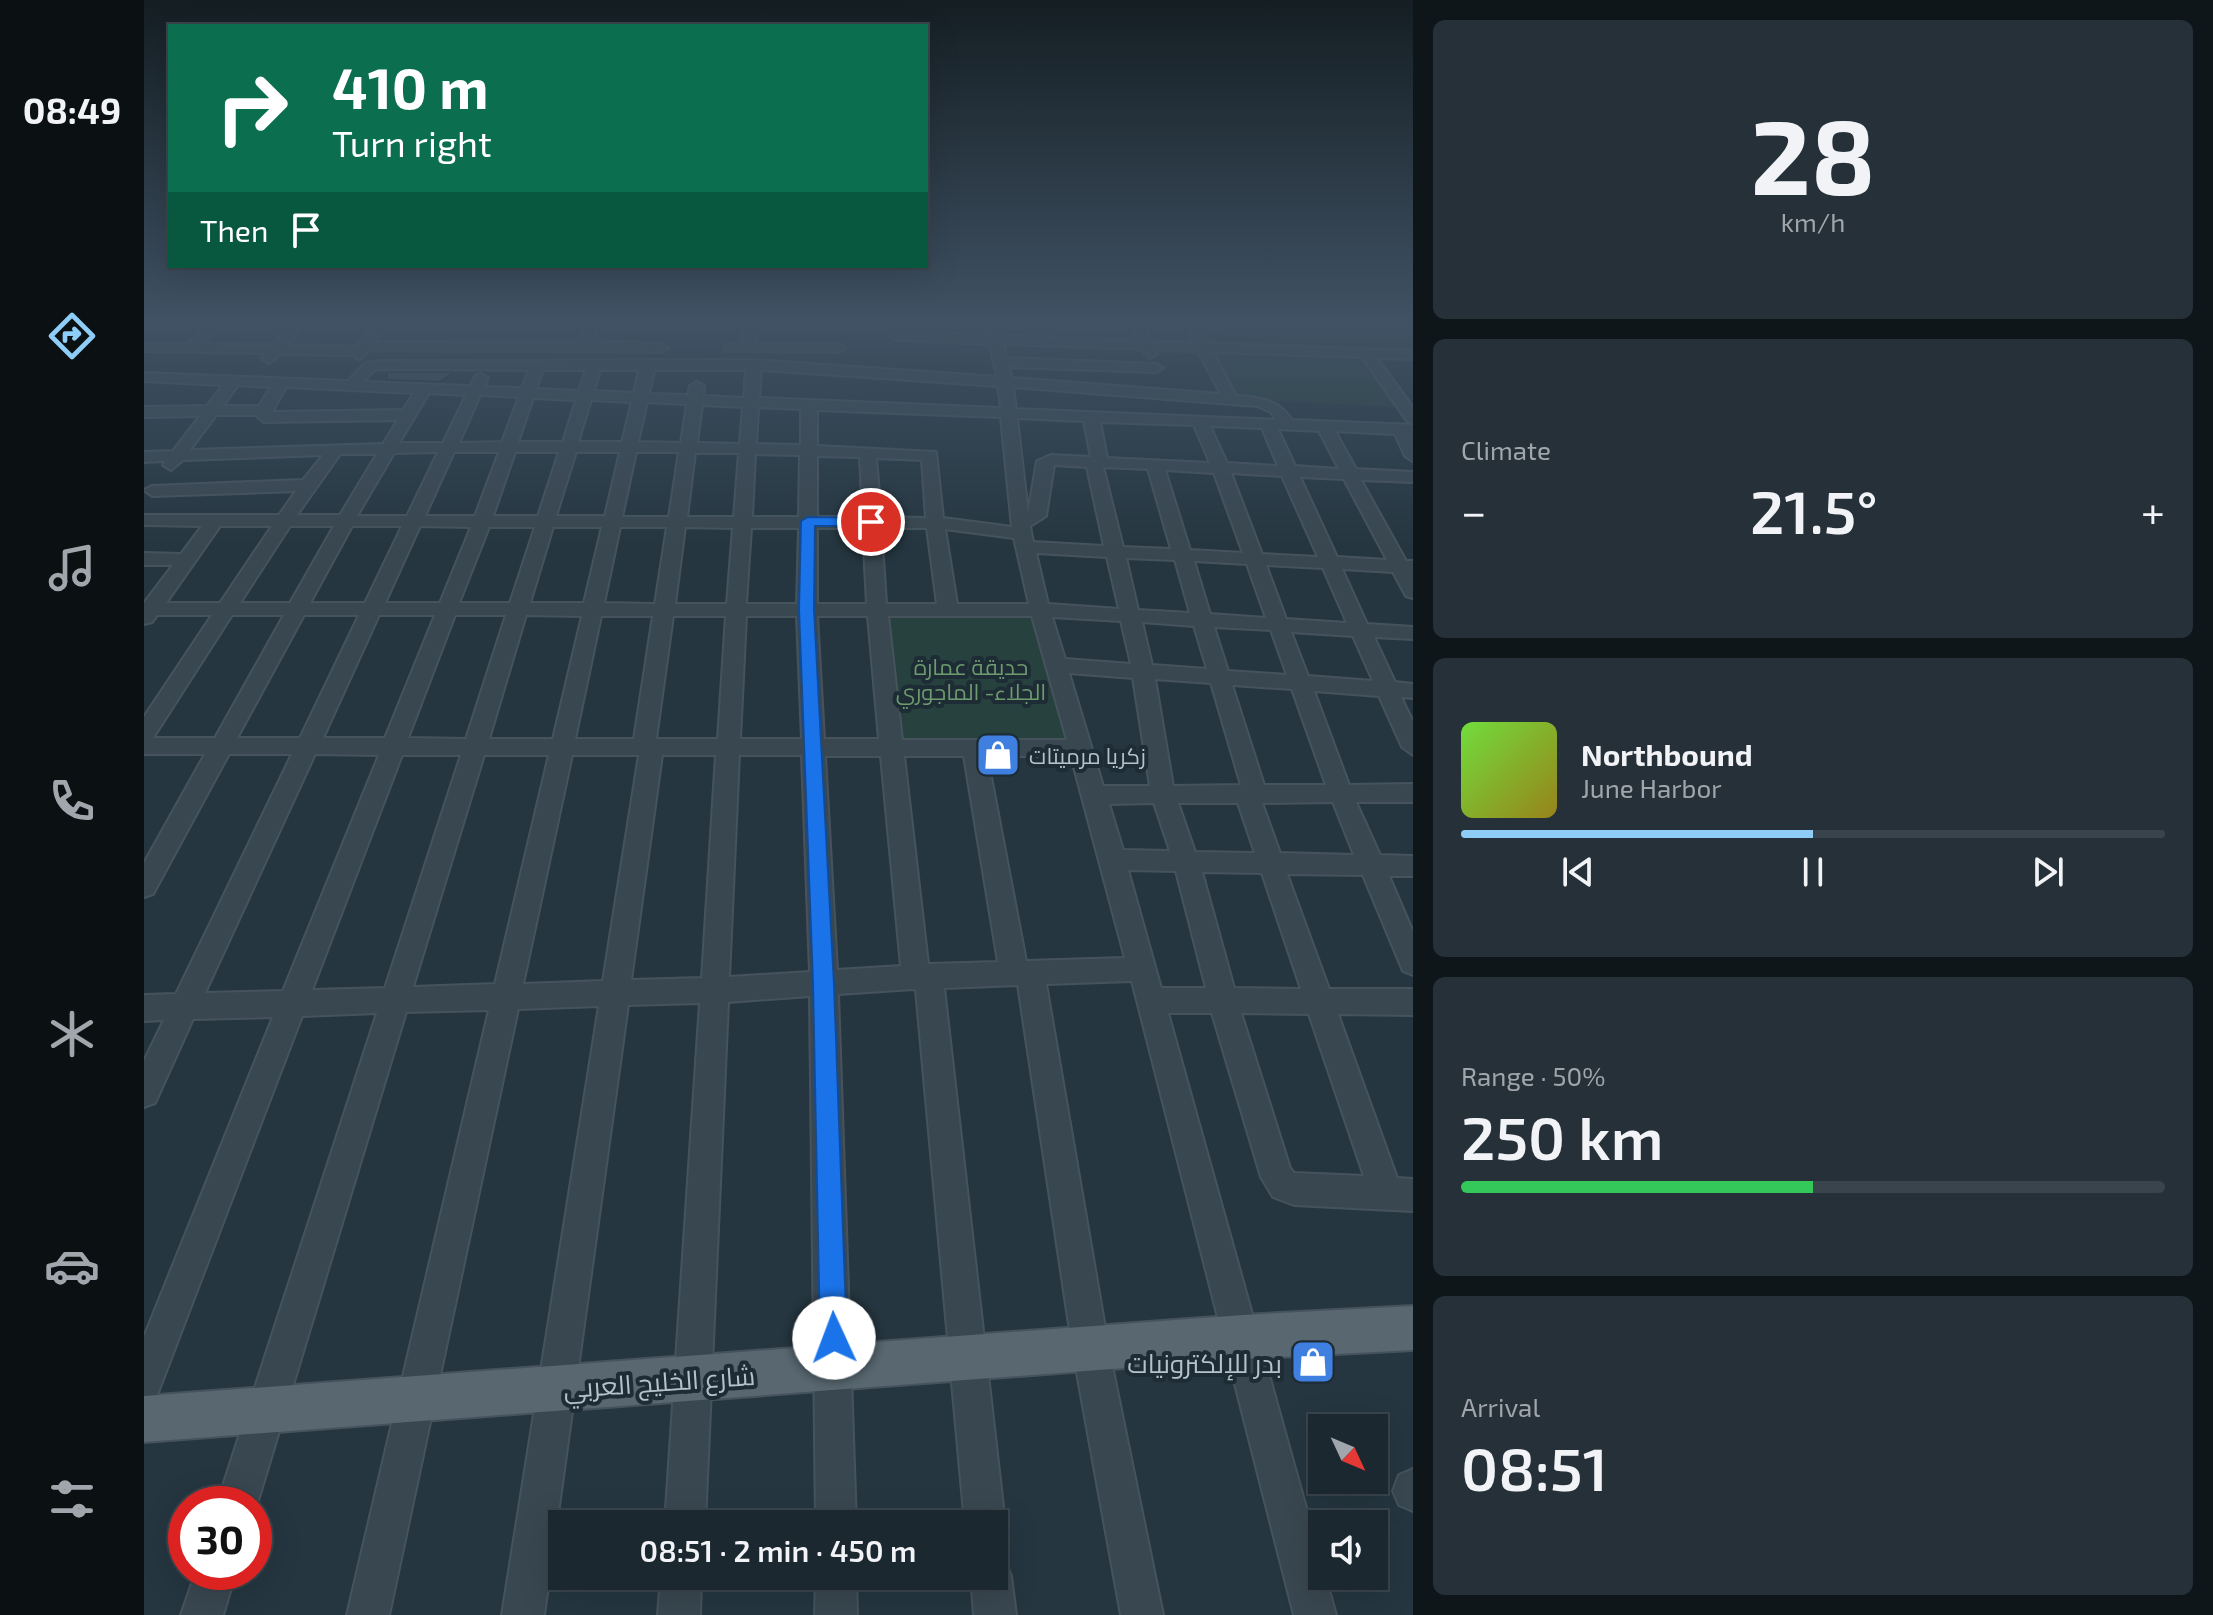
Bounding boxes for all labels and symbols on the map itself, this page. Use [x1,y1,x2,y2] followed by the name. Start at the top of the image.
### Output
[837,488,905,556] pin
[896,653,1046,709] park label: حديقة عمارة الجلاء- الماجوري
[974,731,1022,779] shop icon: زكريا مرميتات
[1029,742,1146,769] place label: زكريا مرميتات
[792,1296,876,1380] position arrow
[1289,1338,1337,1386] shop icon: بدر للإلكترونيات
[1127,1347,1282,1381] place label: بدر للإلكترونيات
[562,1359,756,1410] street label: شارع الخليج العربي
[1308,1414,1388,1494] north arrow
[168,1486,272,1590] speed limit sign: 30

